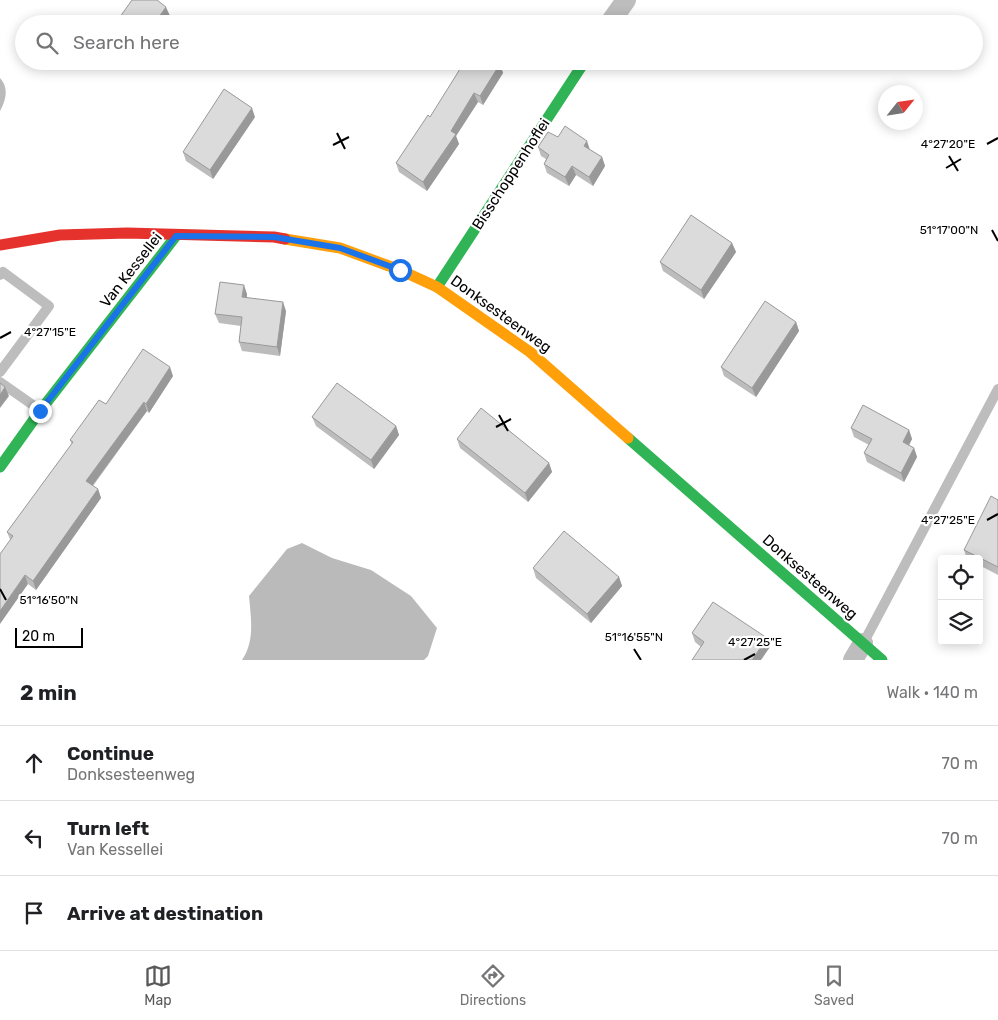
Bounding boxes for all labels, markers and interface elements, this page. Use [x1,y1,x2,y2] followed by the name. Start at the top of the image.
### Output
[15,15,983,70] search box
[33,29,61,57] icon: search
[73,31,180,54] text: Search here
[878,85,923,130] north arrow
[468,115,554,233] street label: Bisschoppenhoflei
[921,137,975,151] text: 4°27'20"E
[920,223,978,237] text: 51°17'00"N
[96,229,166,311] street label: Van Kessellei
[389,259,412,282] route start
[447,271,555,357] street label: Donksesteenweg
[24,325,76,339] text: 4°27'15"E
[29,400,52,423] route end
[921,513,975,527] text: 4°27'25"E
[759,531,861,623] street label: Donksesteenweg
[938,555,983,645] map controls
[938,555,983,600] button: locate
[20,593,78,607] text: 51°16'50"N
[938,600,983,645] button: layers
[15,625,82,648] scale bar
[22,628,55,645] text: 20 m
[605,630,663,644] text: 51°16'55"N
[728,635,782,649] text: 4°27'25"E
[20,680,77,705] text: 2 min
[887,683,978,702] text: Walk · 140 m
[67,742,154,765] text: Continue
[20,749,48,777] icon: ahead
[941,754,978,773] text: 70 m
[67,765,195,784] text: Donksesteenweg
[67,817,149,840] text: Turn left
[20,824,48,852] icon: left
[941,829,978,848] text: 70 m
[67,840,163,859] text: Van Kessellei
[20,899,48,927] icon: arrive
[67,902,263,925] text: Arrive at destination
[144,962,172,1009] tab: Map
[460,962,526,1009] tab: Directions
[814,962,854,1009] tab: Saved

